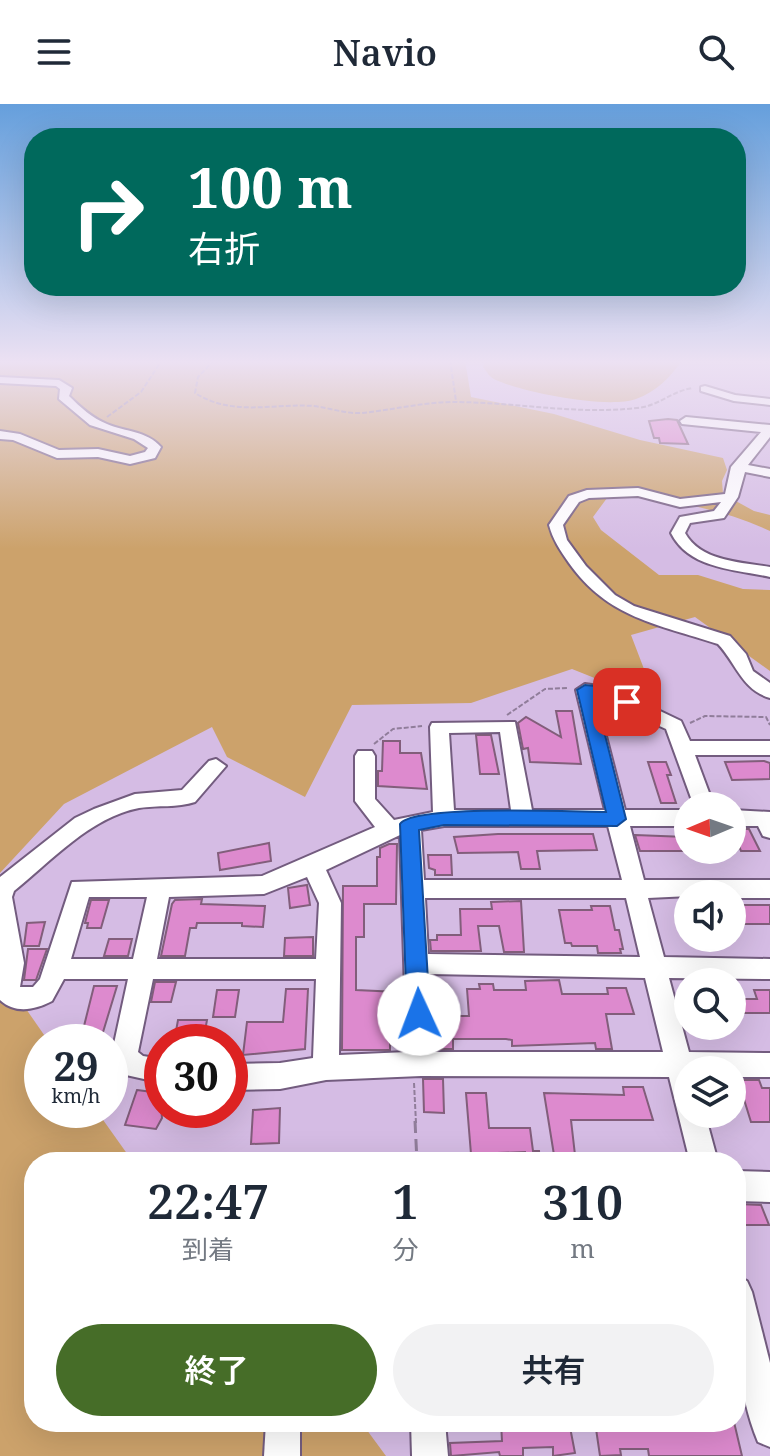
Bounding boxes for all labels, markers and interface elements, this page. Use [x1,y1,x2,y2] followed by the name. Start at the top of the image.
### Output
[333,28,437,77] text: Navio
[32,30,76,74] icon: menu
[694,30,738,74] icon: search
[188,148,353,224] text: 100 m
[56,160,160,264] icon: right
[188,224,260,273] text: 右折
[593,668,661,736] pin
[605,680,649,724] icon: arrive
[674,792,746,864] north arrow
[674,792,746,1128] map controls
[674,880,746,952] button: sound
[674,968,746,1040] button: search
[377,972,461,1056] position arrow
[144,1024,248,1128] speed limit sign: 30
[53,1038,99,1093] text: 29
[674,1056,746,1128] button: layers
[51,1082,101,1109] text: km/h
[147,1168,269,1233] text: 22:47
[392,1168,419,1233] text: 1
[542,1169,623,1234] text: 310
[570,1230,595,1266] text: m
[182,1231,234,1267] text: 到着
[393,1231,419,1267] text: 分
[56,1324,377,1416] button: 終了
[393,1324,714,1416] button: 共有

